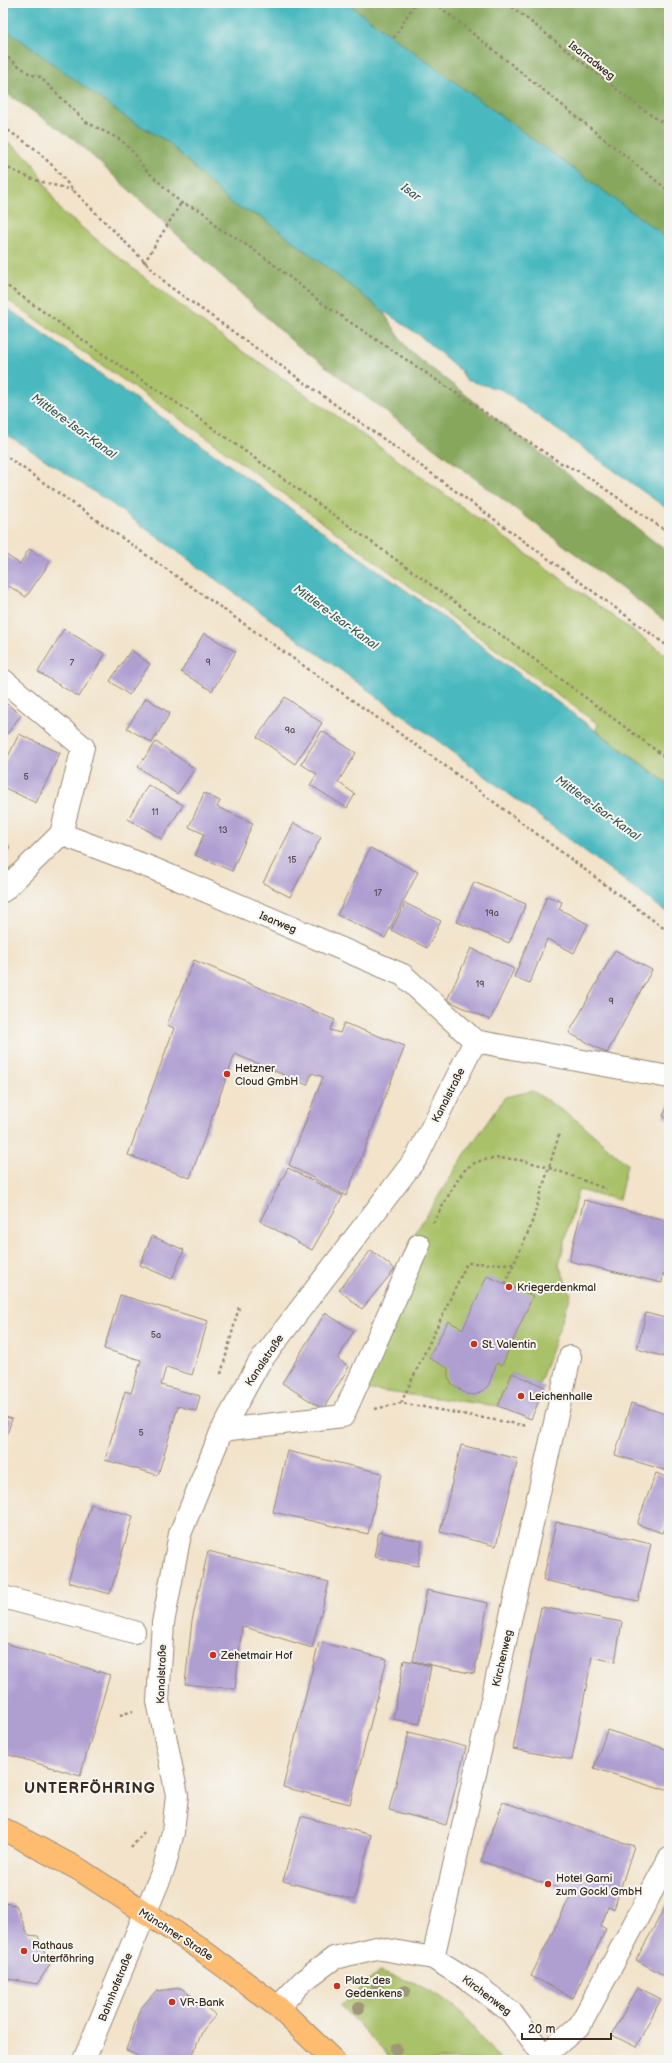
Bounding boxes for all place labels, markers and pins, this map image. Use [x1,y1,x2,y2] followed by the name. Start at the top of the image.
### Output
[235,1062,298,1088] place label: Hetzner Cloud GmbH
[222,1069,232,1079] marker: Hetzner Cloud GmbH
[517,1281,596,1294] place label: Kriegerdenkmal
[504,1282,514,1292] marker: Kriegerdenkmal
[482,1338,536,1351] place label: St. Valentin
[469,1339,479,1349] marker: St. Valentin
[529,1390,593,1403] place label: Leichenhalle
[516,1391,526,1401] marker: Leichenhalle
[220,1649,293,1662] place label: Zehetmair Hof
[208,1650,218,1660] marker: Zehetmair Hof
[556,1872,642,1898] place label: Hotel Garni zum Gockl GmbH
[543,1879,553,1889] marker: Hotel Garni zum Gockl GmbH
[32,1939,94,1965] place label: Rathaus Unterföhring
[19,1946,29,1956] marker: Rathaus Unterföhring
[345,1974,403,2000] place label: Platz des Gedenkens
[332,1981,342,1991] marker: Platz des Gedenkens
[180,1996,225,2009] place label: VR-Bank
[167,1997,177,2007] marker: VR-Bank

